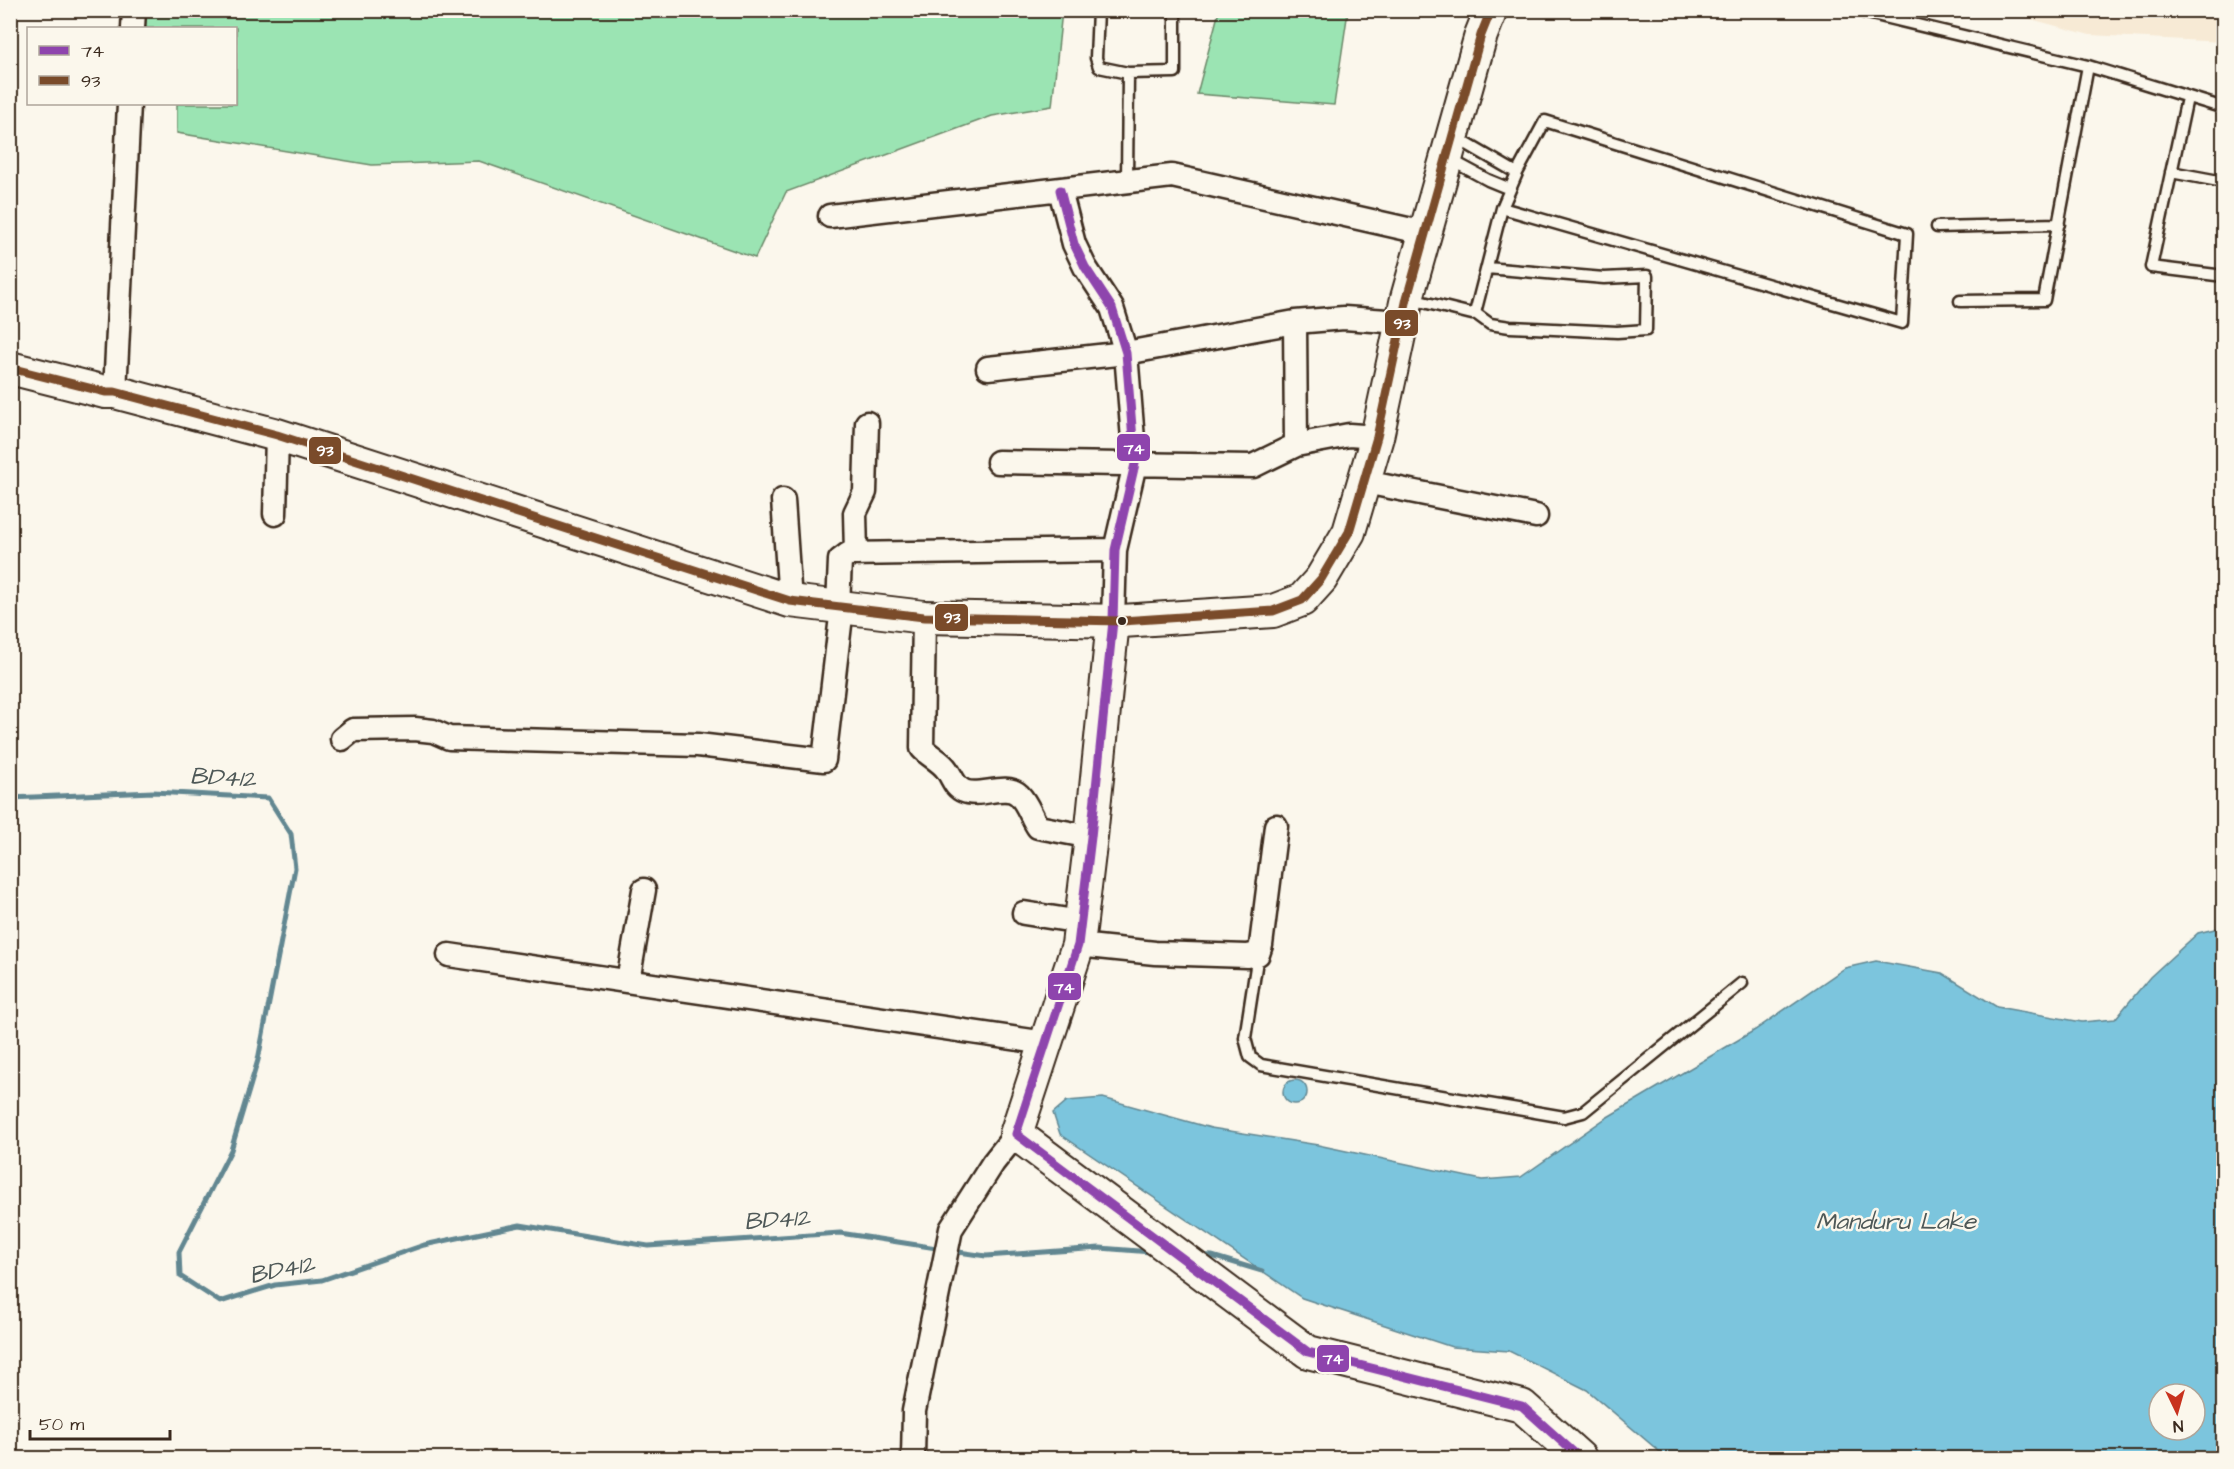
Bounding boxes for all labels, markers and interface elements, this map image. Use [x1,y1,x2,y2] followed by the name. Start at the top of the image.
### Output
[27,27,237,105] legend
[81,39,104,64] text: 74
[81,69,100,94] text: 93
[1384,309,1419,337] line badge: 93
[1393,313,1411,335] text: 93
[1116,433,1151,462] line badge: 74
[308,436,342,465] line badge: 93
[1123,438,1144,460] text: 74
[316,440,334,462] text: 93
[934,603,969,632] line badge: 93
[943,607,961,629] text: 93
[1116,615,1128,627] unlabelled marker
[189,759,258,797] water label: BD412
[1047,972,1082,1001] line badge: 74
[1053,977,1074,999] text: 74
[743,1201,812,1239] water label: BD412
[1816,1205,1977,1239] water label: Manduru Lake
[247,1247,319,1293] water label: BD412
[1316,1344,1350,1373] line badge: 74
[1322,1348,1343,1370] text: 74
[2147,1382,2207,1442] north arrow
[30,1403,170,1441] scale bar
[39,1412,84,1437] text: 50 m
[2172,1415,2184,1437] text: N

